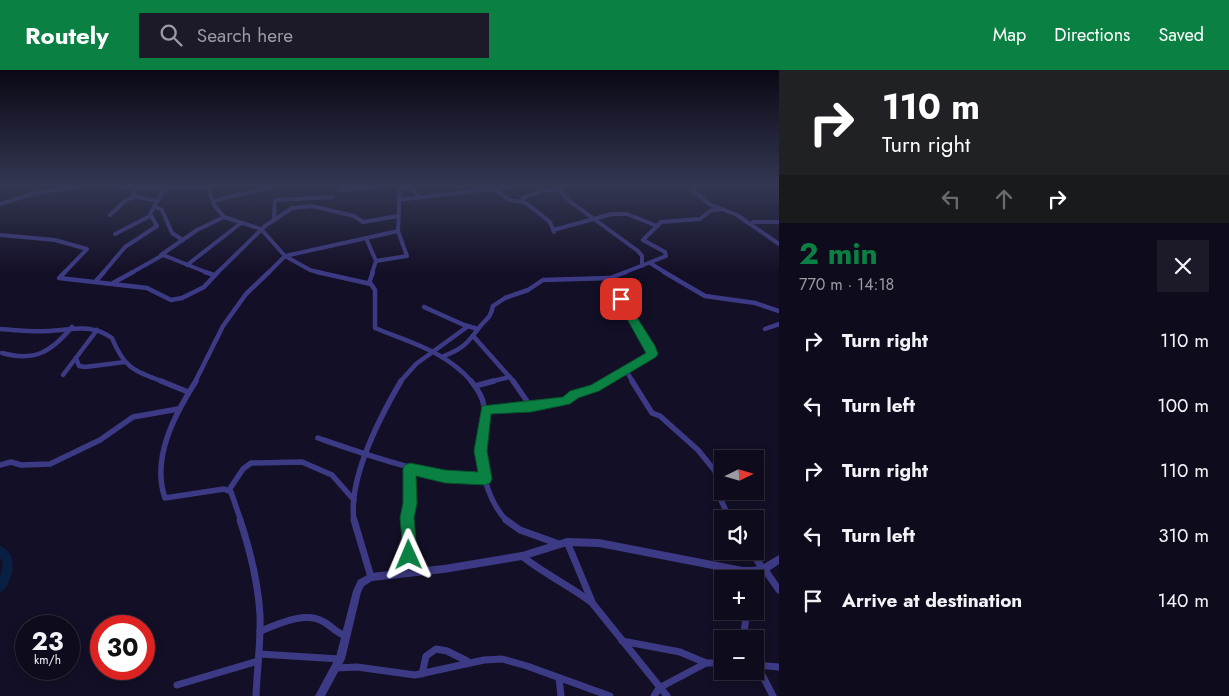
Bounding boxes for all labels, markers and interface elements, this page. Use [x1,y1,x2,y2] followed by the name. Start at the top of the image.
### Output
[139,13,489,58] search box
[25,18,109,53] text: Routely
[157,21,185,49] icon: search
[197,22,293,49] text: Search here
[993,22,1026,48] text: Map
[1054,22,1130,48] text: Directions
[1158,22,1204,48] text: Saved
[882,82,980,132] text: 110 m
[799,90,864,155] icon: right
[882,128,970,160] text: Turn right
[937,185,965,213] icon: left
[990,185,1018,213] icon: ahead
[1043,185,1071,213] icon: right
[799,232,878,275] text: 2 min
[1157,240,1209,292] button: close
[799,273,894,296] text: 770 m · 14:18
[600,278,642,320] pin
[607,285,635,313] icon: arrive
[799,327,827,355] icon: right
[842,327,928,354] text: Turn right
[1160,327,1209,354] text: 110 m
[799,392,827,420] icon: left
[842,392,915,419] text: Turn left
[1157,392,1209,419] text: 100 m
[714,450,764,500] north arrow
[714,450,764,680] map controls
[799,457,827,485] icon: right
[842,457,928,484] text: Turn right
[1160,457,1209,484] text: 110 m
[714,510,764,560] button: sound
[799,522,827,550] icon: left
[842,522,915,549] text: Turn left
[1158,522,1209,549] text: 310 m
[382,528,434,580] position arrow
[714,570,764,620] button: +
[799,587,827,615] icon: arrive
[842,587,1022,614] text: Arrive at destination
[1157,587,1209,614] text: 140 m
[90,615,155,680] speed limit sign: 30
[32,623,63,659] text: 23
[714,630,764,680] button: −
[34,651,61,669] text: km/h

